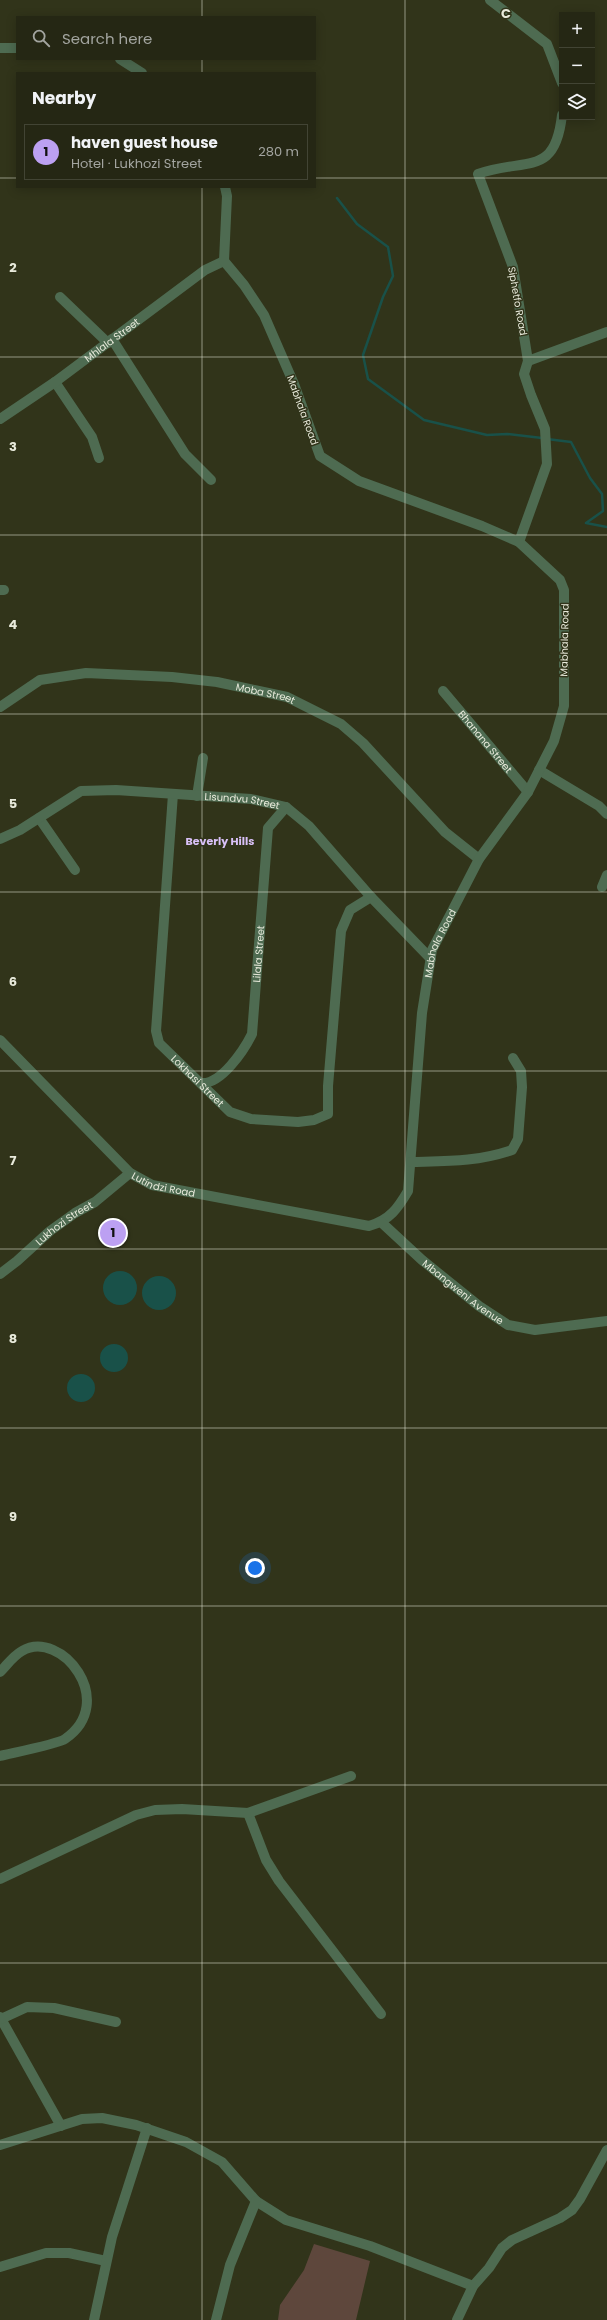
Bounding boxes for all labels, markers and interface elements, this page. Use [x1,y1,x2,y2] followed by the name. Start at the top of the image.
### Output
[501,4,511,23] text: C
[559,12,595,120] map controls
[559,12,595,48] button: +
[16,16,316,60] search box
[30,27,52,49] icon: search
[62,28,152,49] text: Search here
[559,48,595,84] button: −
[559,84,595,120] button: layers
[32,86,96,110] text: Nearby
[71,132,218,153] text: haven guest house
[44,142,48,161] text: 1
[258,142,299,161] text: 280 m
[71,154,202,173] text: Hotel · Lukhozi Street
[9,258,17,277] text: 2
[504,265,531,337] street label: Siphetfo Road
[81,314,143,366] street label: Mhlala Street
[283,373,322,447] street label: Mabhala Road
[9,437,17,456] text: 3
[556,603,573,677] street label: Mabhala Road
[9,615,18,634] text: 4
[234,679,298,708] street label: Moba Street
[454,707,516,777] street label: Bhanana Street
[204,789,281,813] street label: Lisundvu Street
[9,794,17,813] text: 5
[186,833,254,849] district label: Beverly Hills
[421,906,460,979] street label: Mabhala Road
[249,925,268,983] street label: Lilala Street
[9,972,17,991] text: 6
[168,1052,228,1111] street label: Lokhasi Street
[10,1151,17,1170] text: 7
[129,1168,196,1201] street label: Lutindzi Road
[32,1198,96,1249] street label: Lukhozi Street
[100,1218,126,1248] pin: 1
[419,1256,506,1328] street label: Mbangweni Avenue
[9,1329,17,1348] text: 8
[9,1507,17,1526] text: 9
[245,1558,265,1578] your location

